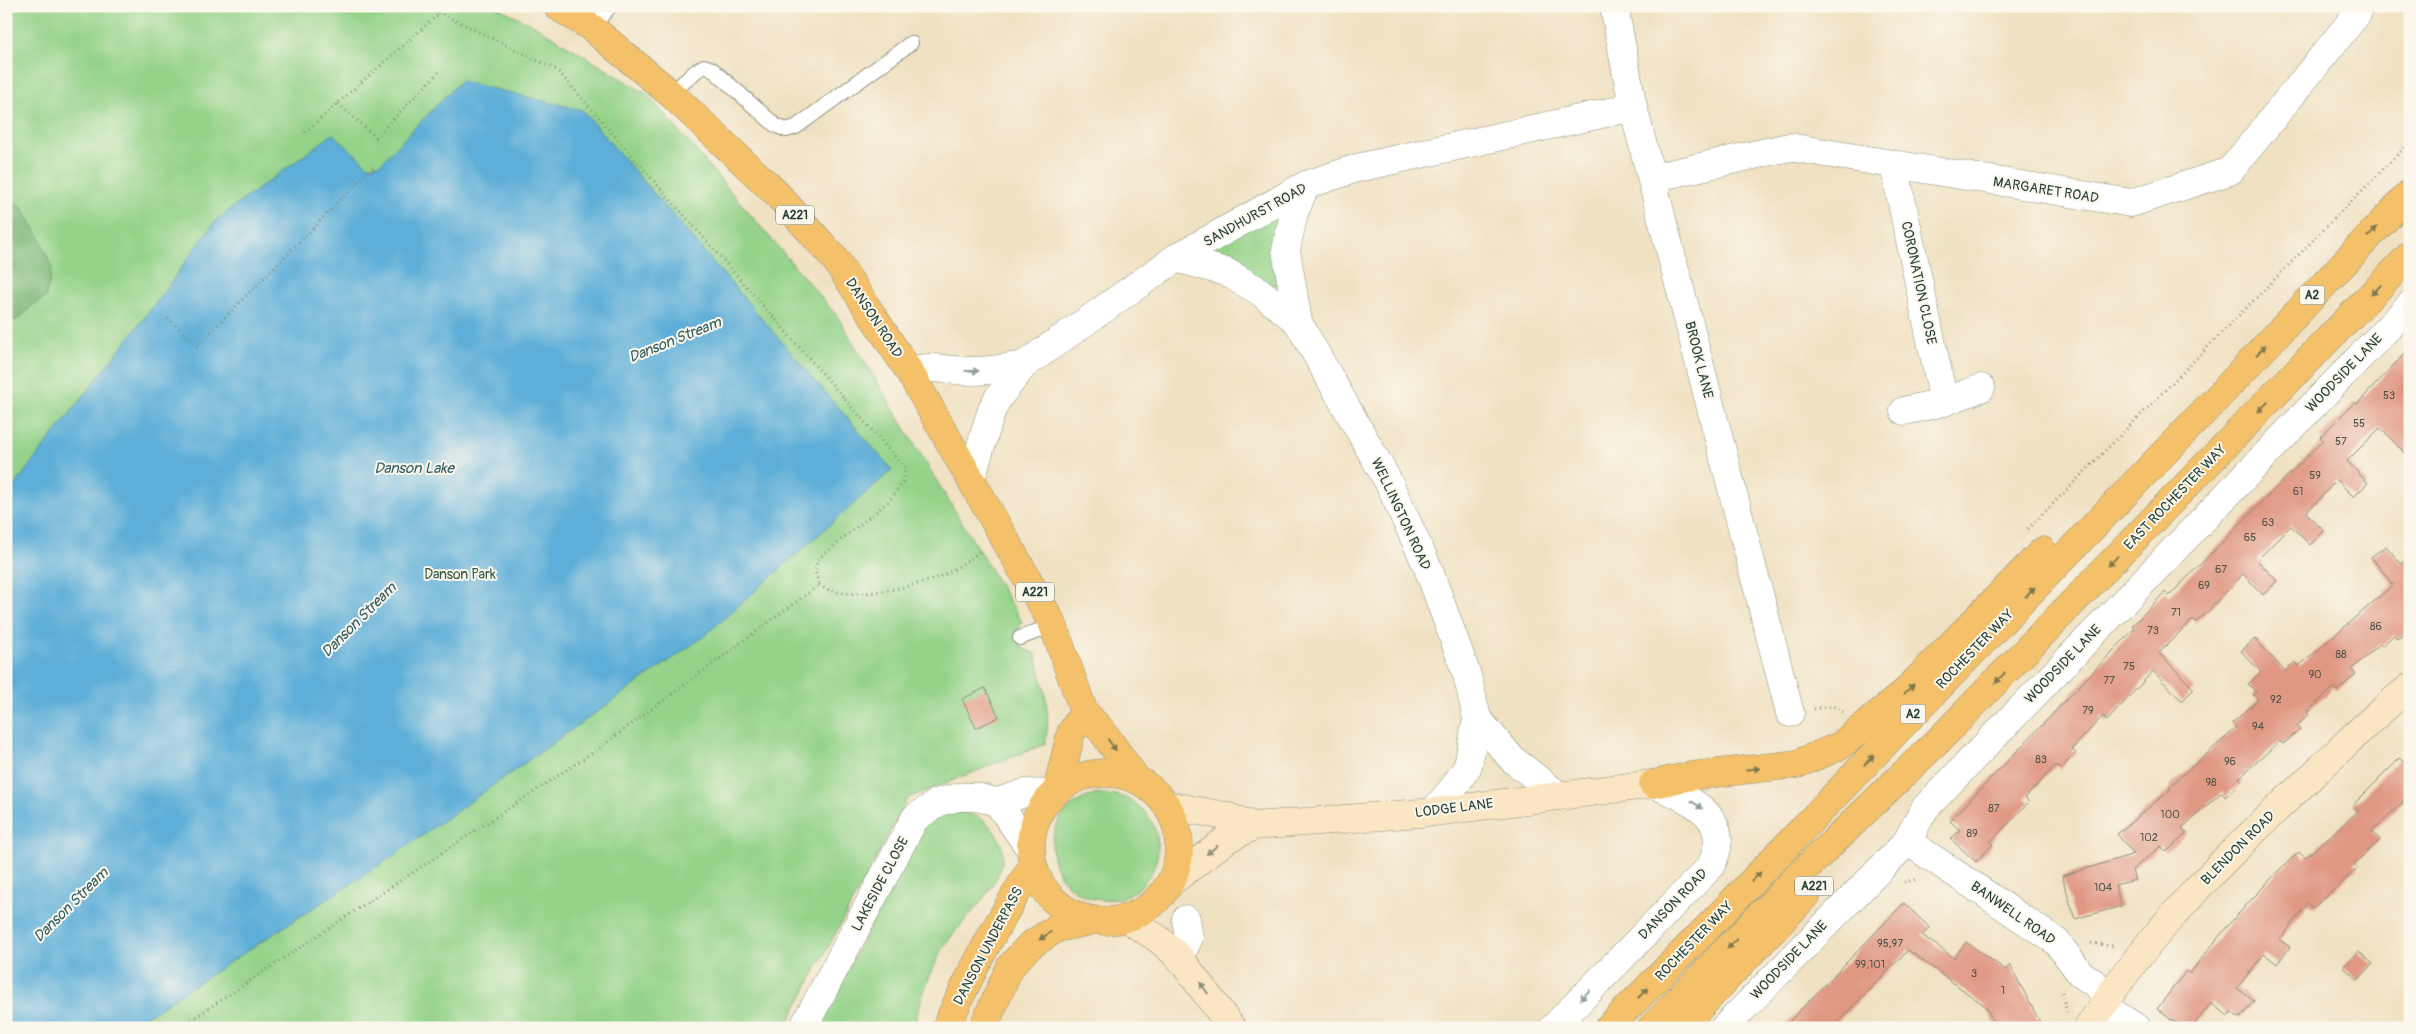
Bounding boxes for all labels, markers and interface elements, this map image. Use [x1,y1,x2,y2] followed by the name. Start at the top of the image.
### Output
[1992,173,2100,207] street label: MARGARET ROAD
[1200,179,1310,250] street label: SANDHURST ROAD
[776,206,814,224] road number: A221
[1898,220,1940,346] street label: CORONATION CLOSE
[2366,226,2378,238] one-way arrow
[842,275,906,361] street label: DANSON ROAD
[2370,284,2382,296] one-way arrow
[2300,286,2324,304] road number: A2
[626,312,726,367] water label: Danson Stream
[1681,320,1717,400] street label: BROOK LANE
[2302,330,2386,416] street label: WOODSIDE LANE
[2255,345,2267,357] one-way arrow
[965,367,981,375] one-way arrow
[2383,389,2395,402] house number: 53
[2257,401,2269,413] one-way arrow
[2353,417,2365,430] house number: 55
[2335,435,2347,448] house number: 57
[2120,441,2230,553] street label: EAST ROCHESTER WAY
[1368,455,1435,573] street label: WELLINGTON ROAD
[374,459,455,478] water label: Danson Lake
[2309,469,2321,482] house number: 59
[2293,485,2303,498] house number: 61
[2262,516,2274,529] house number: 63
[2244,531,2256,544] house number: 65
[2107,555,2119,567] one-way arrow
[2215,563,2227,576] house number: 67
[424,566,496,583] park label: Danson Park
[318,577,402,661] water label: Danson Stream
[2198,579,2210,592] house number: 69
[1016,582,1054,602] road number: A221
[2024,586,2036,598] one-way arrow
[1933,606,2017,692] street label: ROCHESTER WAY
[2171,606,2181,619] house number: 71
[2370,620,2382,633] house number: 86
[2021,621,2105,707] street label: WOODSIDE LANE
[2147,624,2159,637] house number: 73
[2335,648,2347,661] house number: 88
[2123,660,2135,673] house number: 75
[2308,668,2322,681] house number: 90
[1994,671,2006,683] one-way arrow
[2103,674,2115,687] house number: 77
[1902,683,1914,695] one-way arrow
[2270,693,2282,706] house number: 92
[1900,704,1926,724] road number: A2
[2082,704,2094,717] house number: 79
[2252,720,2265,733] house number: 94
[1107,738,1117,752] one-way arrow
[2035,753,2047,766] house number: 83
[1863,754,1875,766] one-way arrow
[2224,755,2236,768] house number: 96
[1746,765,1762,773] one-way arrow
[2205,776,2217,789] house number: 98
[1414,795,1494,821] street label: LODGE LANE
[1690,800,1704,810] one-way arrow
[1988,802,2000,815] house number: 87
[2197,807,2279,889] street label: BLENDON ROAD
[2160,808,2180,821] house number: 100
[1966,827,1978,840] house number: 89
[2140,831,2158,844] house number: 102
[848,834,912,934] street label: LAKESIDE CLOSE
[1206,845,1219,856] one-way arrow
[30,862,114,946] water label: Danson Stream
[1635,865,1711,943] street label: DANSON ROAD
[1750,871,1762,883] one-way arrow
[1795,876,1833,896] road number: A221
[1967,878,2059,949] street label: BANWELL ROAD
[2094,881,2113,894] house number: 104
[950,884,1026,1008] street label: DANSON UNDERPASS
[1652,898,1736,984] street label: ROCHESTER WAY
[1747,917,1831,1003] street label: WOODSIDE LANE
[1039,931,1052,941] one-way arrow
[1877,937,1903,950] house number: 95,97
[1726,938,1738,950] one-way arrow
[1855,958,1885,971] house number: 99,101
[1971,967,1977,980] house number: 3
[1199,981,1209,995] one-way arrow
[2001,984,2005,997] house number: 1
[1637,987,1649,999] one-way arrow
[1579,988,1591,1000] one-way arrow

